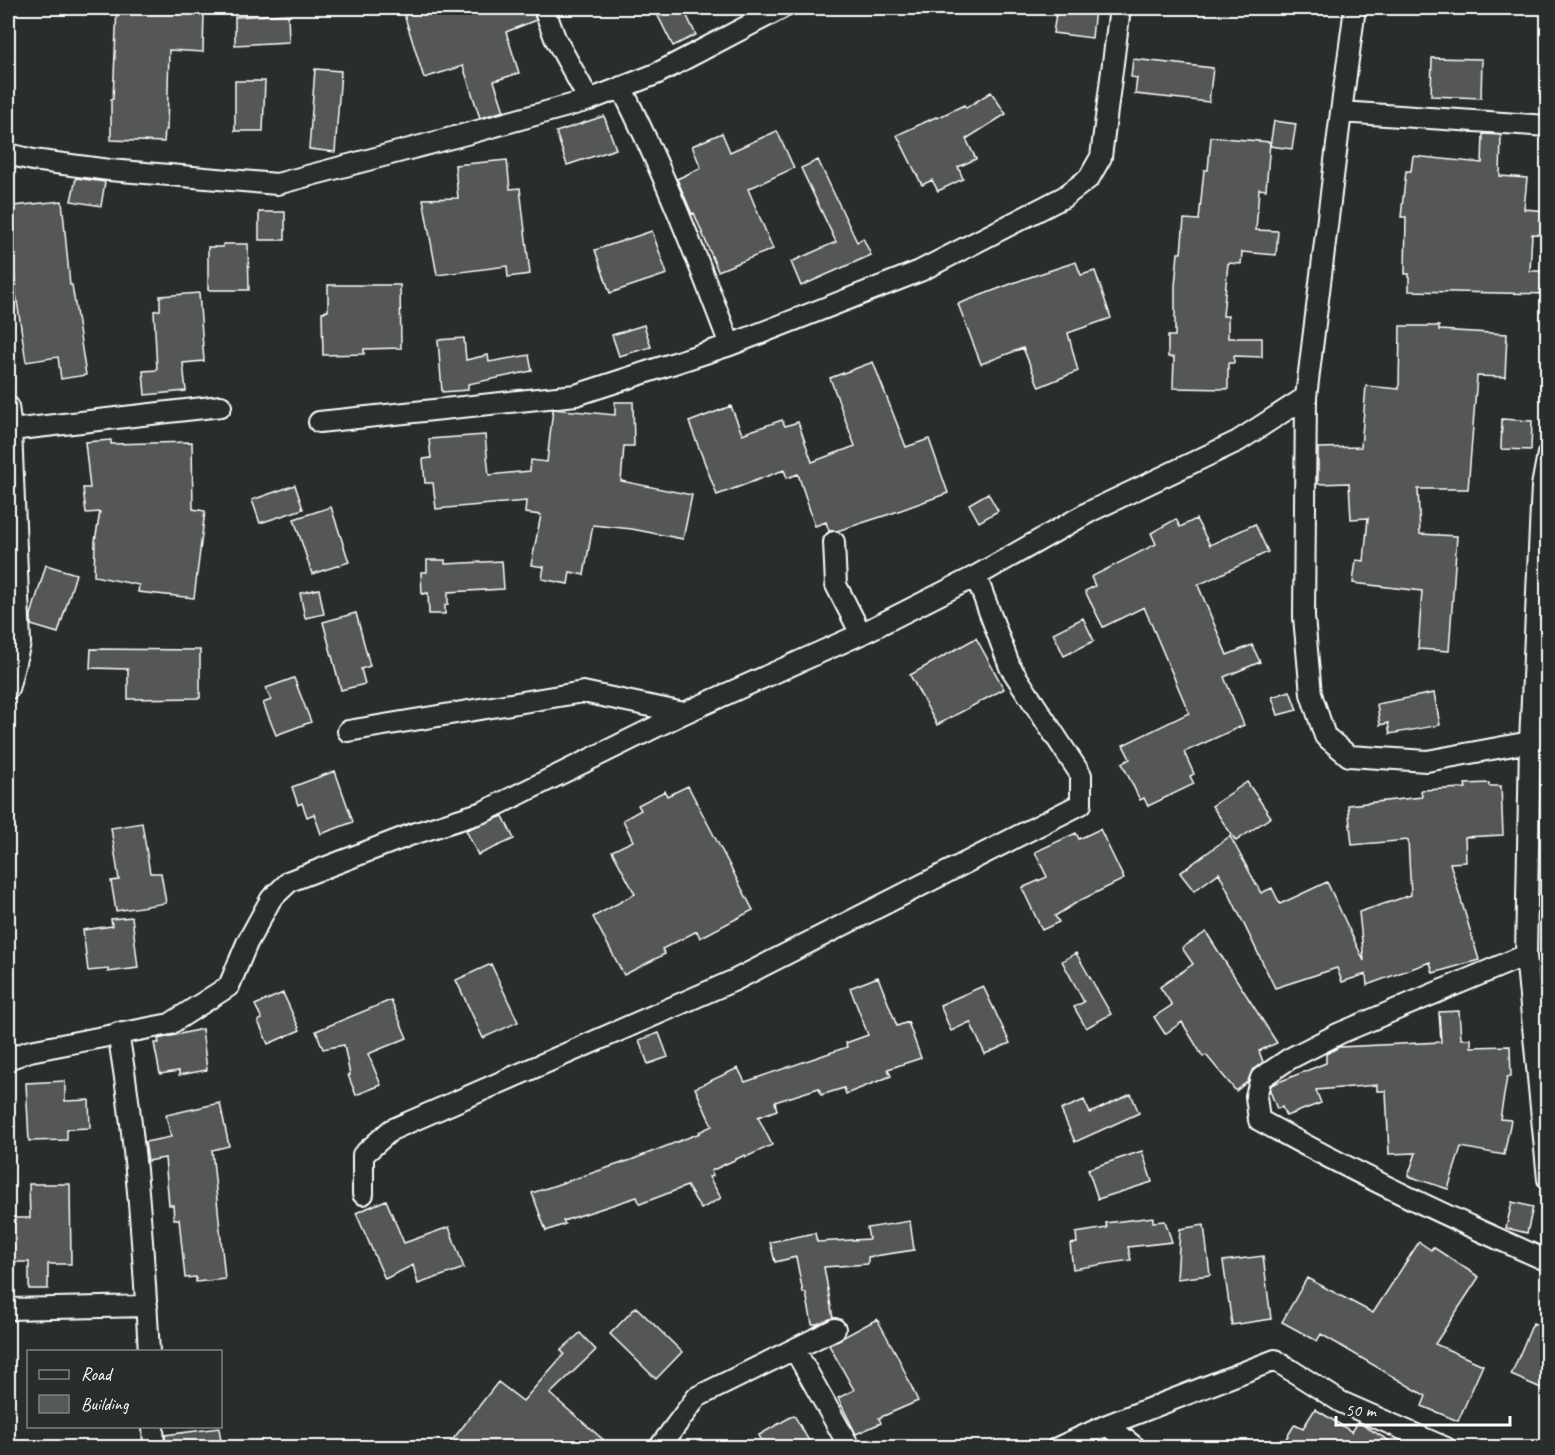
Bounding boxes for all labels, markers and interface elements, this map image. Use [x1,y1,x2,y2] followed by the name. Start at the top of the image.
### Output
[27,1350,222,1428] legend
[81,1363,114,1385] text: Road
[1336,1389,1510,1427] scale bar
[81,1393,130,1415] text: Building
[1345,1399,1378,1421] text: 50 m

